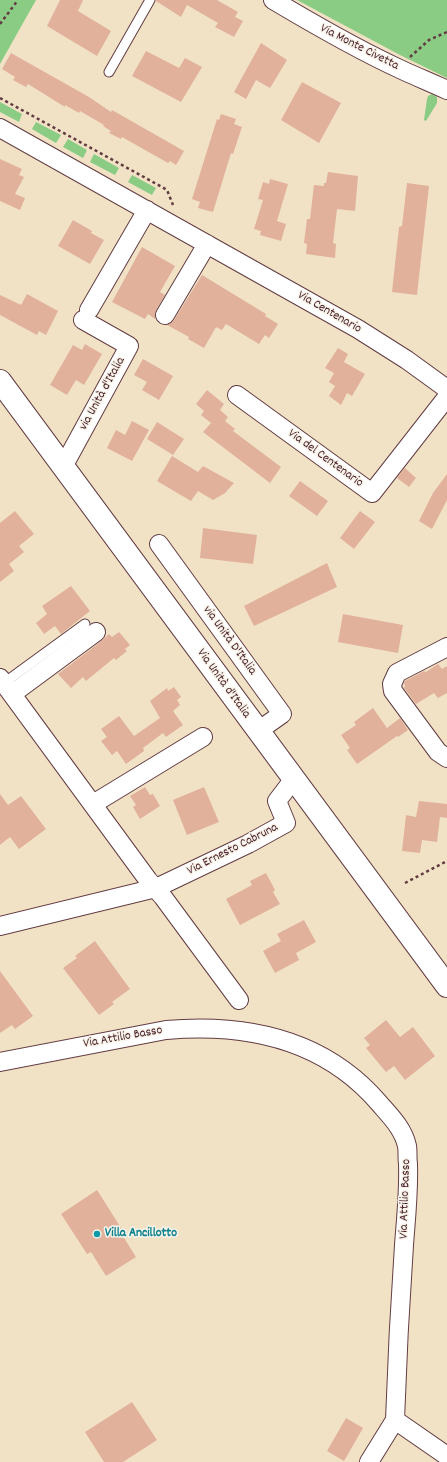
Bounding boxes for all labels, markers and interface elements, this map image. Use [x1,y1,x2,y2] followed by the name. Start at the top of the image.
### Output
[317,21,401,75] street label: Via Monte Civetta
[294,288,364,338] street label: Via Centenario
[77,355,129,433] street label: via Unità d'Italia
[284,426,366,492] street label: Via del Centenario
[199,603,259,679] street label: via Unità D'Italia
[193,646,253,722] street label: Via Unità d'Italia
[185,820,281,880] street label: Via Ernesto Cabruna
[82,1023,164,1053] street label: Via Attilio Basso
[397,1159,415,1239] street label: Via Attilio Basso
[105,1226,177,1242] place label: Villa Ancillotto
[92,1229,102,1239] marker: Villa Ancillotto

